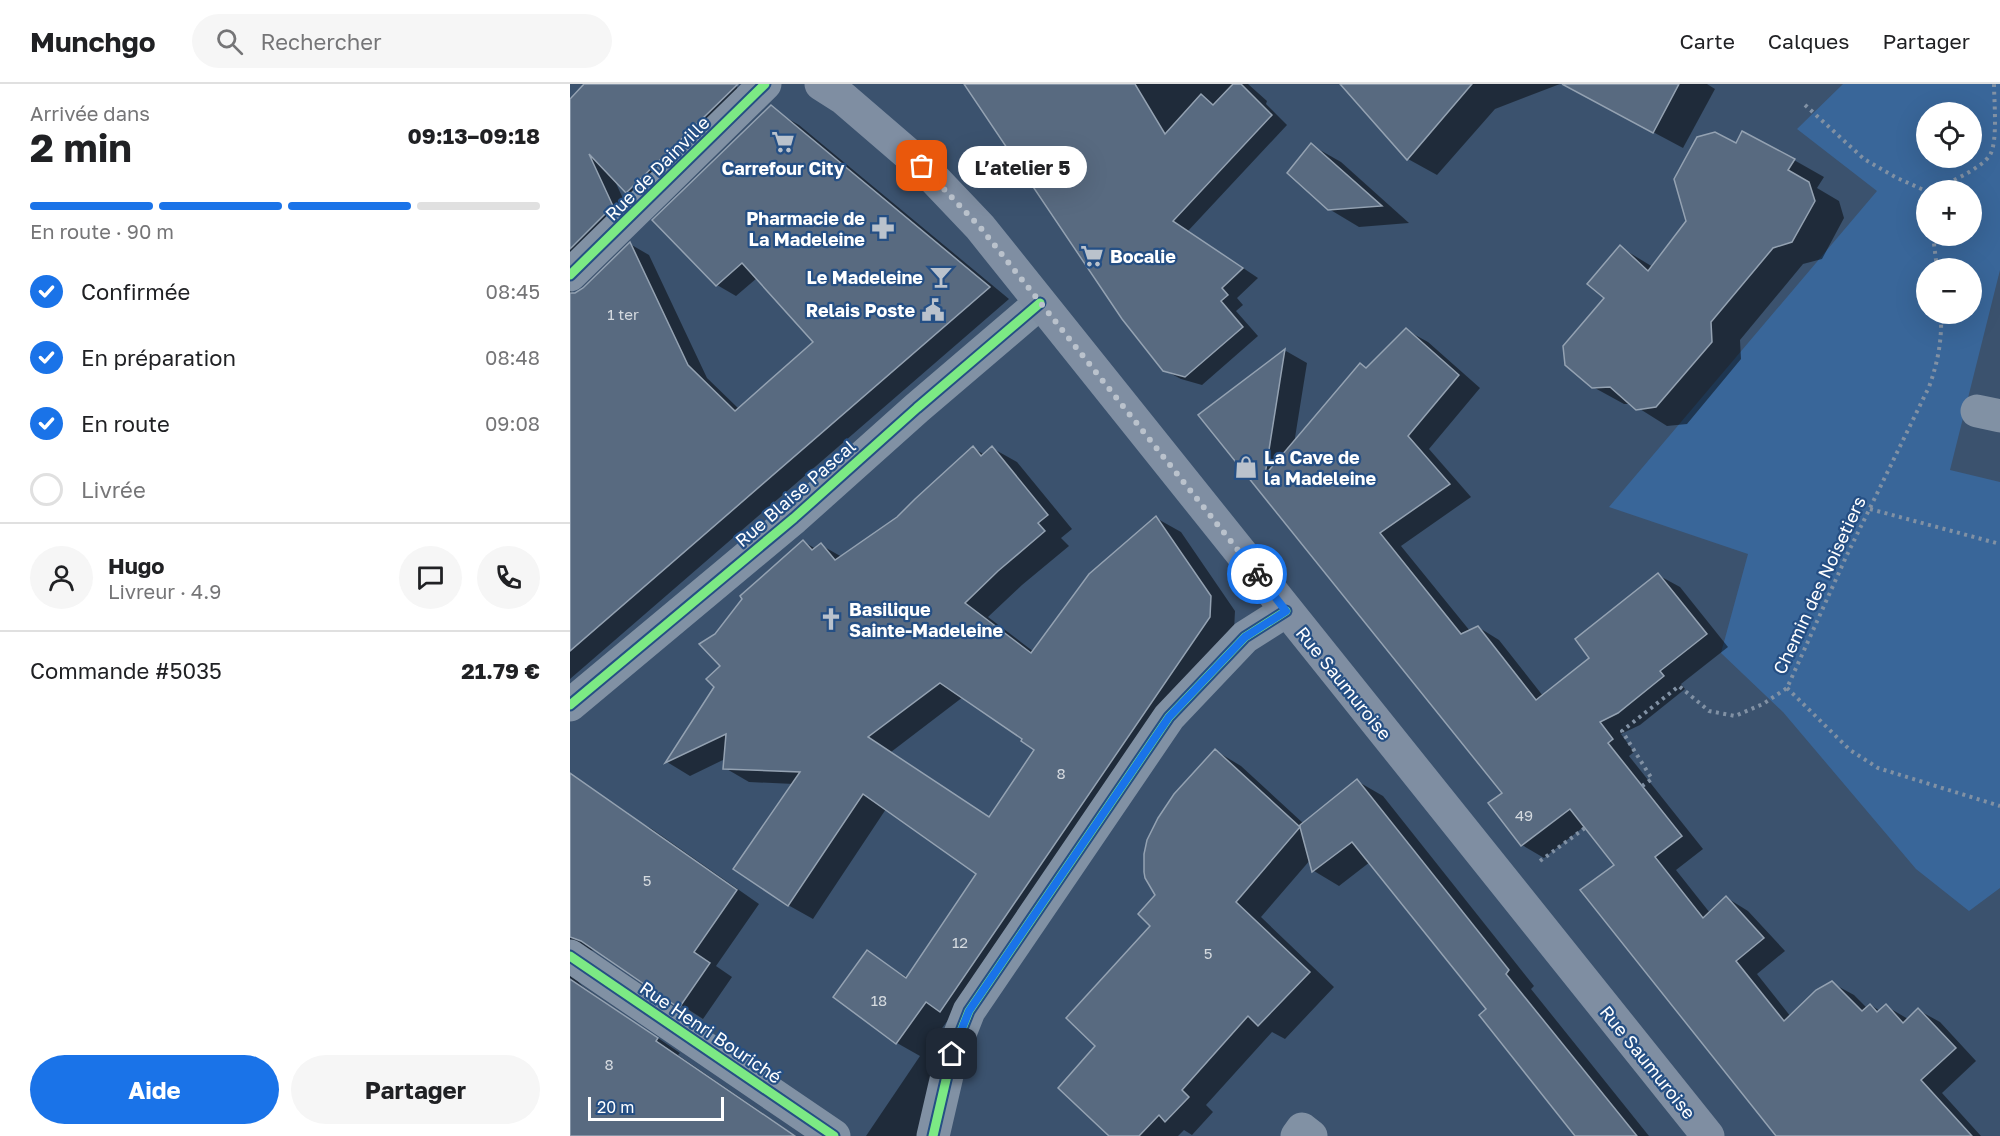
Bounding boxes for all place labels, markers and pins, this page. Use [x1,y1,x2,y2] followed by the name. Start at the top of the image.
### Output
[770,129,796,155] supermarket icon: Carrefour City
[896,140,947,191] pin
[958,145,1087,187] callout: L’atelier 5
[722,157,845,179] place label: Carrefour City
[746,207,865,250] place label: Pharmacie de La Madeleine
[870,215,896,241] pharmacy icon: Pharmacie de La Madeleine
[1079,243,1105,269] supermarket icon: Bocalie
[1110,245,1176,267] place label: Bocalie
[928,264,954,290] bar icon: Le Madeleine
[806,266,923,288] place label: Le Madeleine
[920,297,946,323] public building icon: Relais Poste
[806,299,915,321] place label: Relais Poste
[1264,446,1377,489] place label: La Cave de la Madeleine
[1233,454,1259,480] shop icon: La Cave de la Madeleine
[849,598,1004,641] place label: Basilique Sainte-Madeleine
[818,606,844,632] church icon: Basilique Sainte-Madeleine
[926,1028,977,1079] pin

